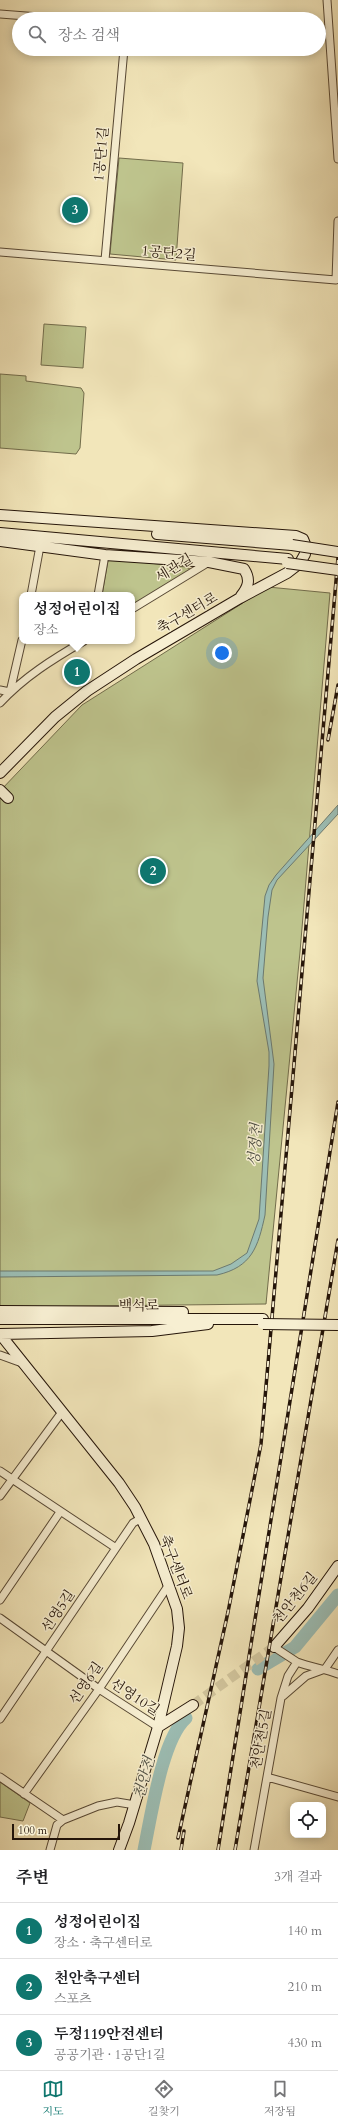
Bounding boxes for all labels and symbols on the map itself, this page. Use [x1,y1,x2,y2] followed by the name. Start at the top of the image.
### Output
[89,126,113,182] street label: 1공단1길
[62,195,88,225] pin: 3
[141,241,197,265] street label: 1공단2길
[152,549,196,587] street label: 세관길
[153,588,221,638] street label: 축구센터로
[212,643,232,663] your location
[64,657,90,687] pin: 1
[140,856,166,886] pin: 2
[244,1121,267,1167] water label: 성정천
[119,1296,160,1315] street label: 백석로
[155,1532,197,1602] street label: 축구센터로
[268,1568,322,1628] street label: 천안천6길
[37,1586,79,1636] street label: 선영5길
[65,1658,107,1708] street label: 선영6길
[107,1674,163,1720] street label: 선영10길
[246,1707,276,1771] street label: 천안천5길
[129,1753,160,1802] water label: 천안천
[12,1822,120,1841] scale bar

